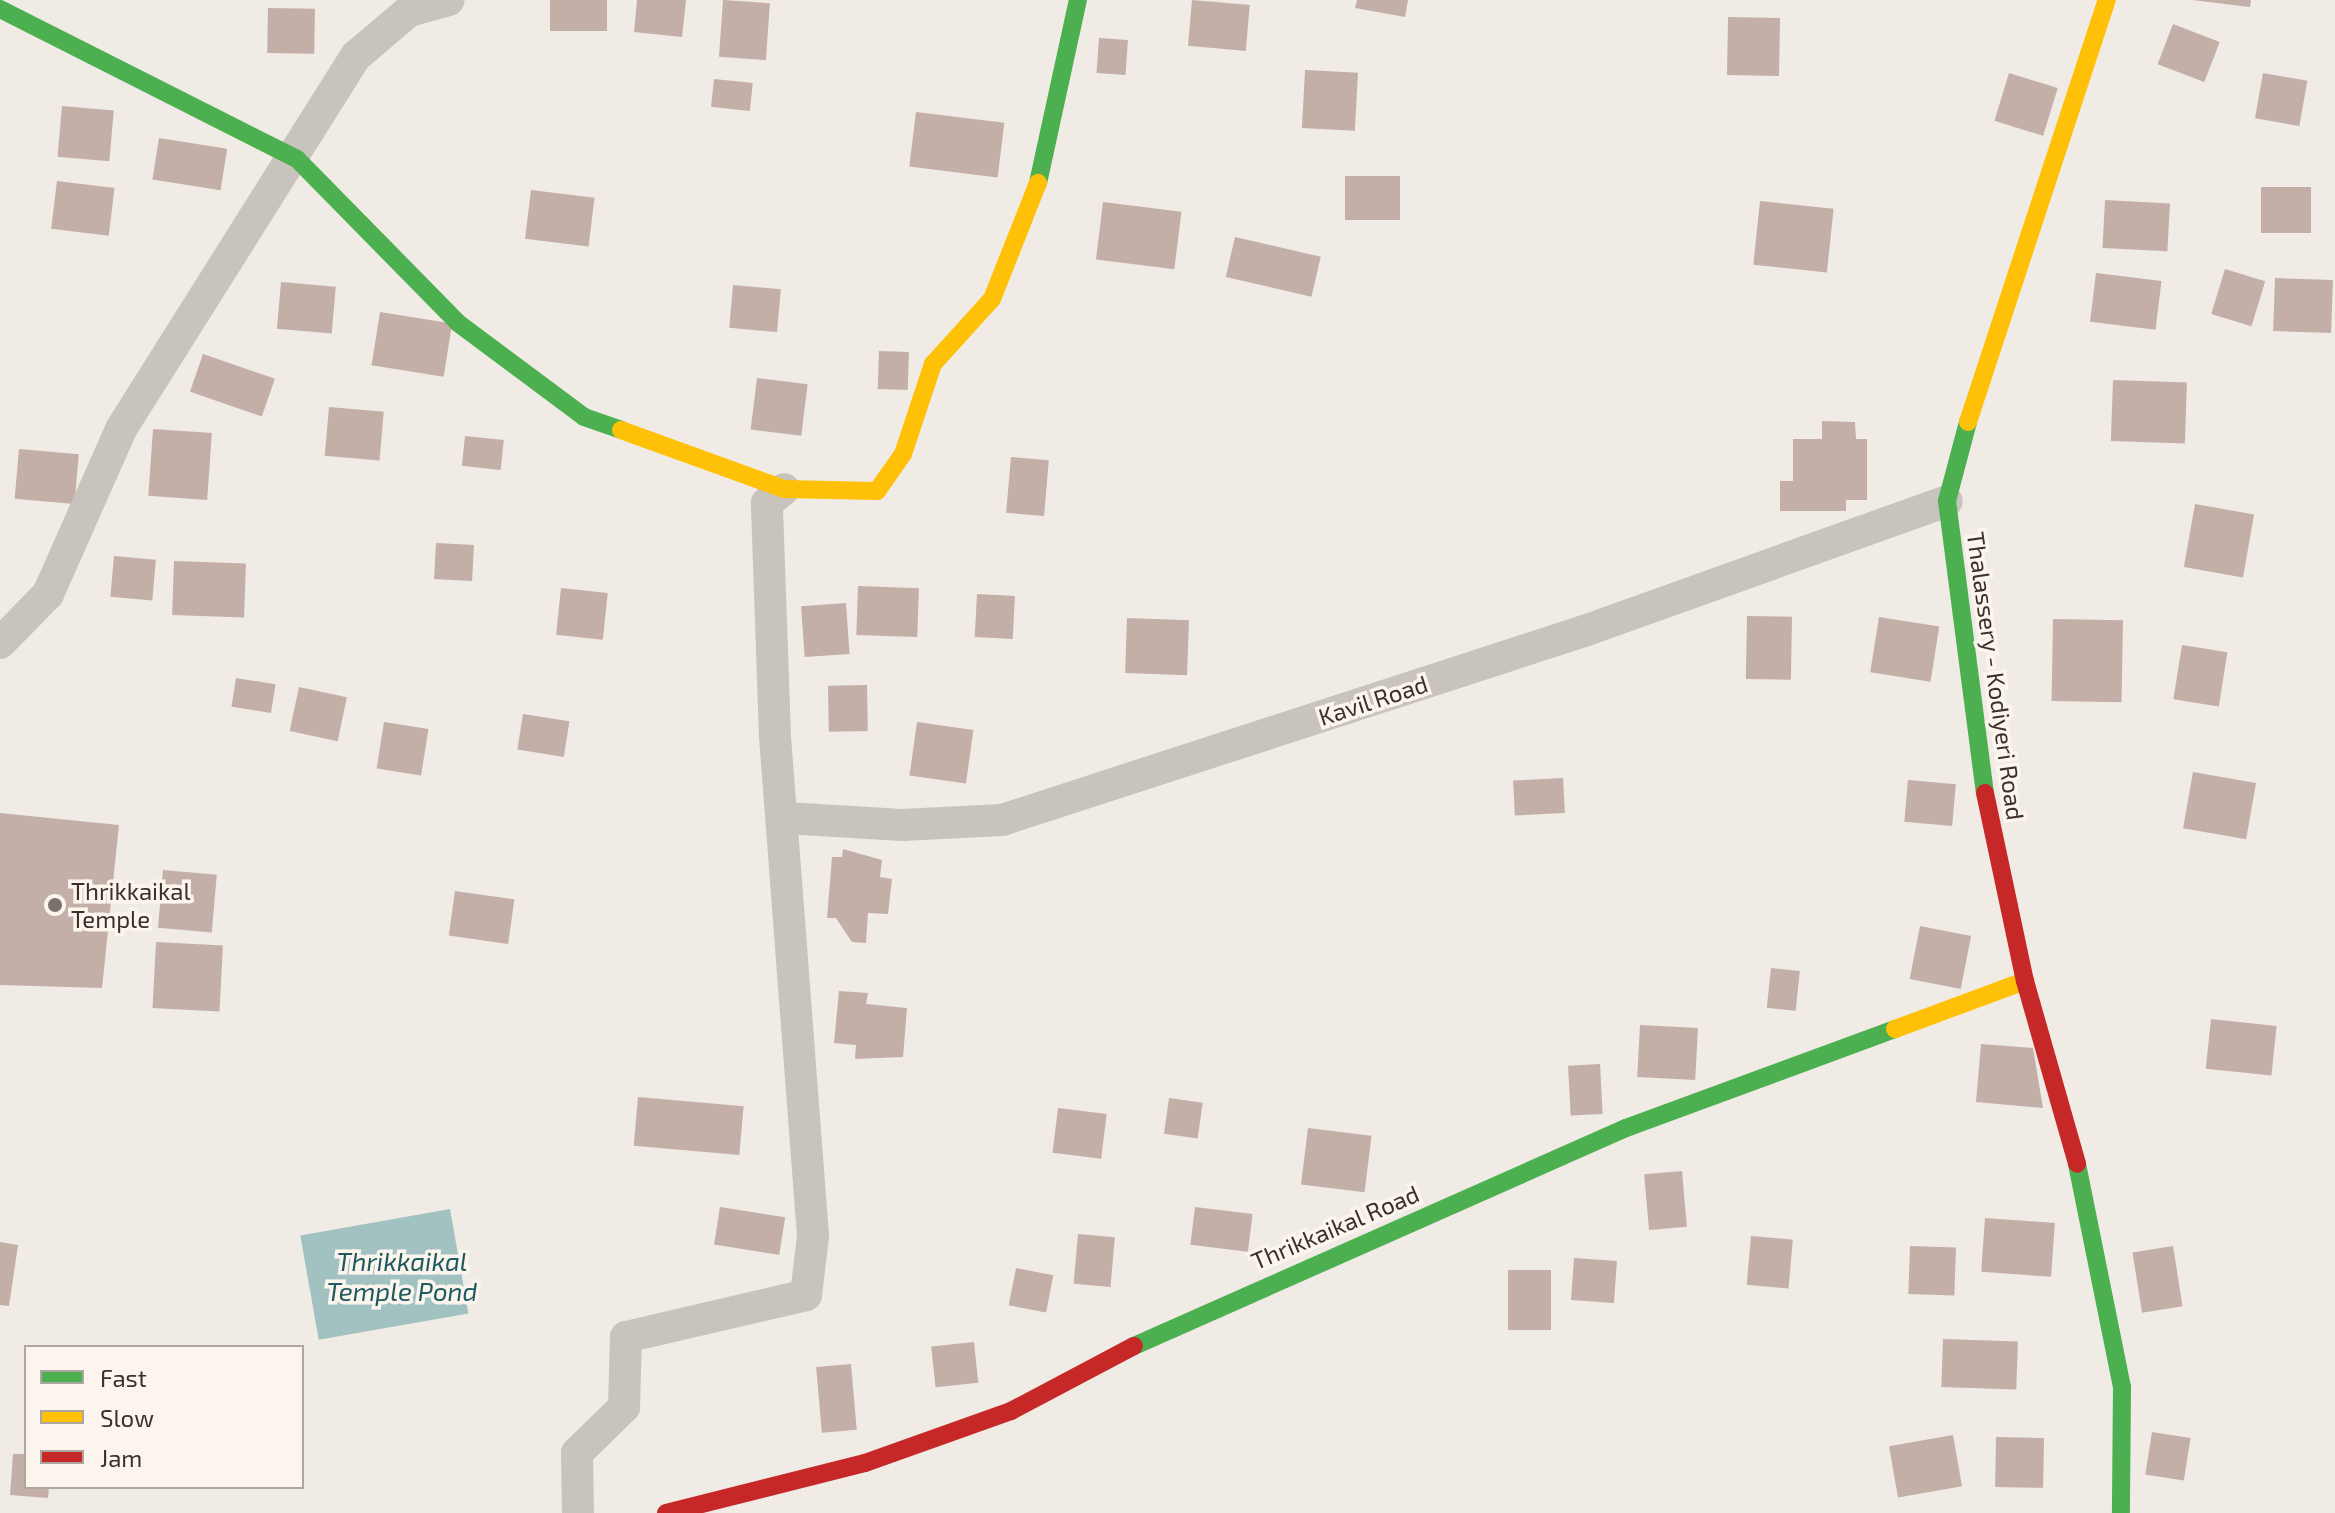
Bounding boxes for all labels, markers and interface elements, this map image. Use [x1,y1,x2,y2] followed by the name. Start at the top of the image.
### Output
[1961,530,2031,822] street label: Thalassery - Kodiyeri Road
[1314,669,1432,731] street label: Kavil Road
[71,877,191,933] place label: Thrikkaikal Temple
[46,896,64,914] marker: Thrikkaikal Temple
[1246,1179,1424,1275] street label: Thrikkaikal Road
[327,1245,477,1306] water label: Thrikkaikal Temple Pond
[24,1345,304,1489] legend
[100,1363,147,1392] text: Fast
[100,1403,154,1432] text: Slow
[100,1443,142,1472] text: Jam

